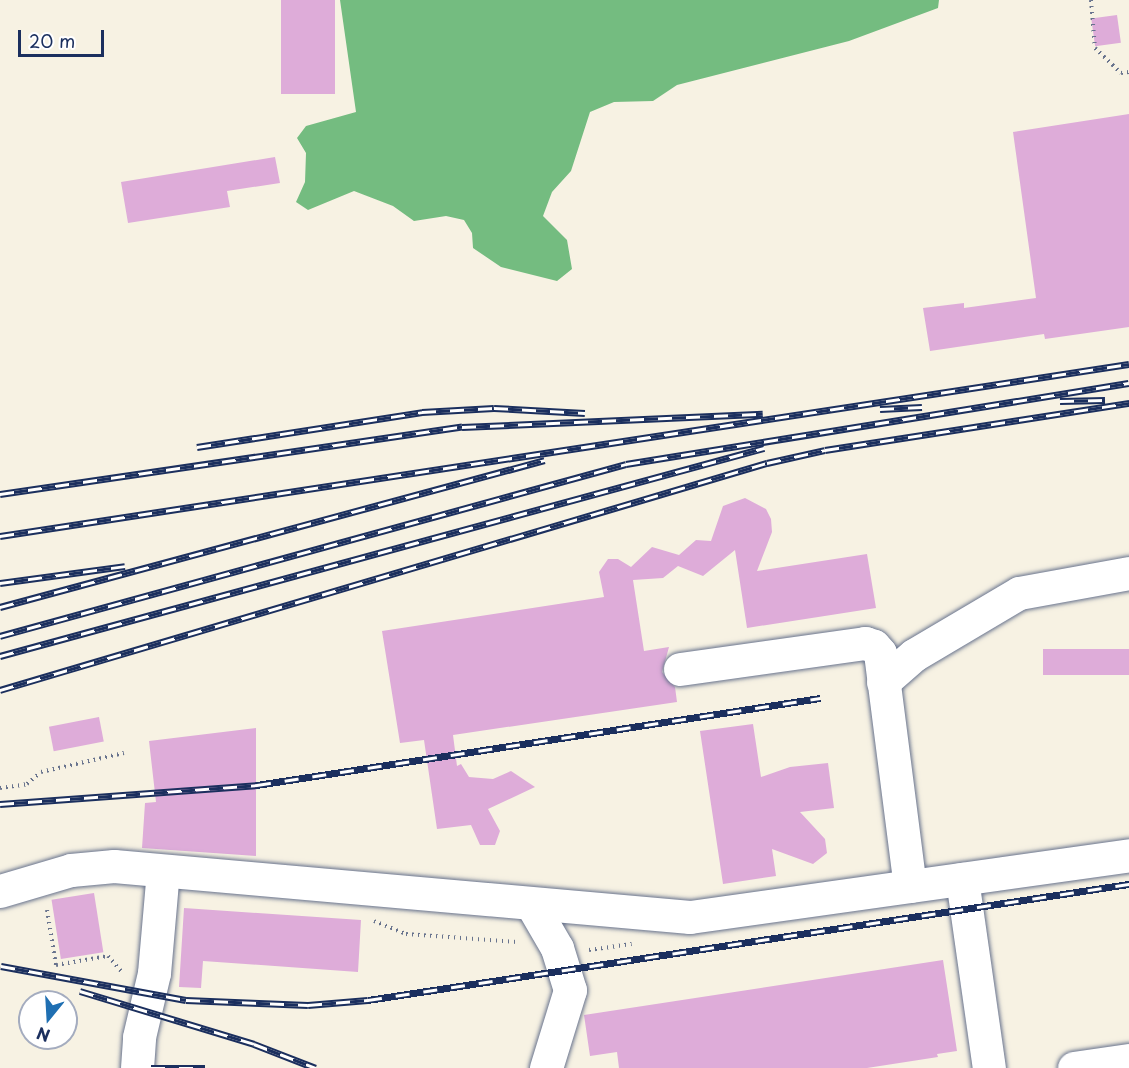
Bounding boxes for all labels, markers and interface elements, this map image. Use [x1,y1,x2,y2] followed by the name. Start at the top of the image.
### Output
[21,18,106,56] scale bar
[29,27,75,54] text: 20 m
[18,990,78,1050] north arrow
[33,1022,53,1049] text: N

